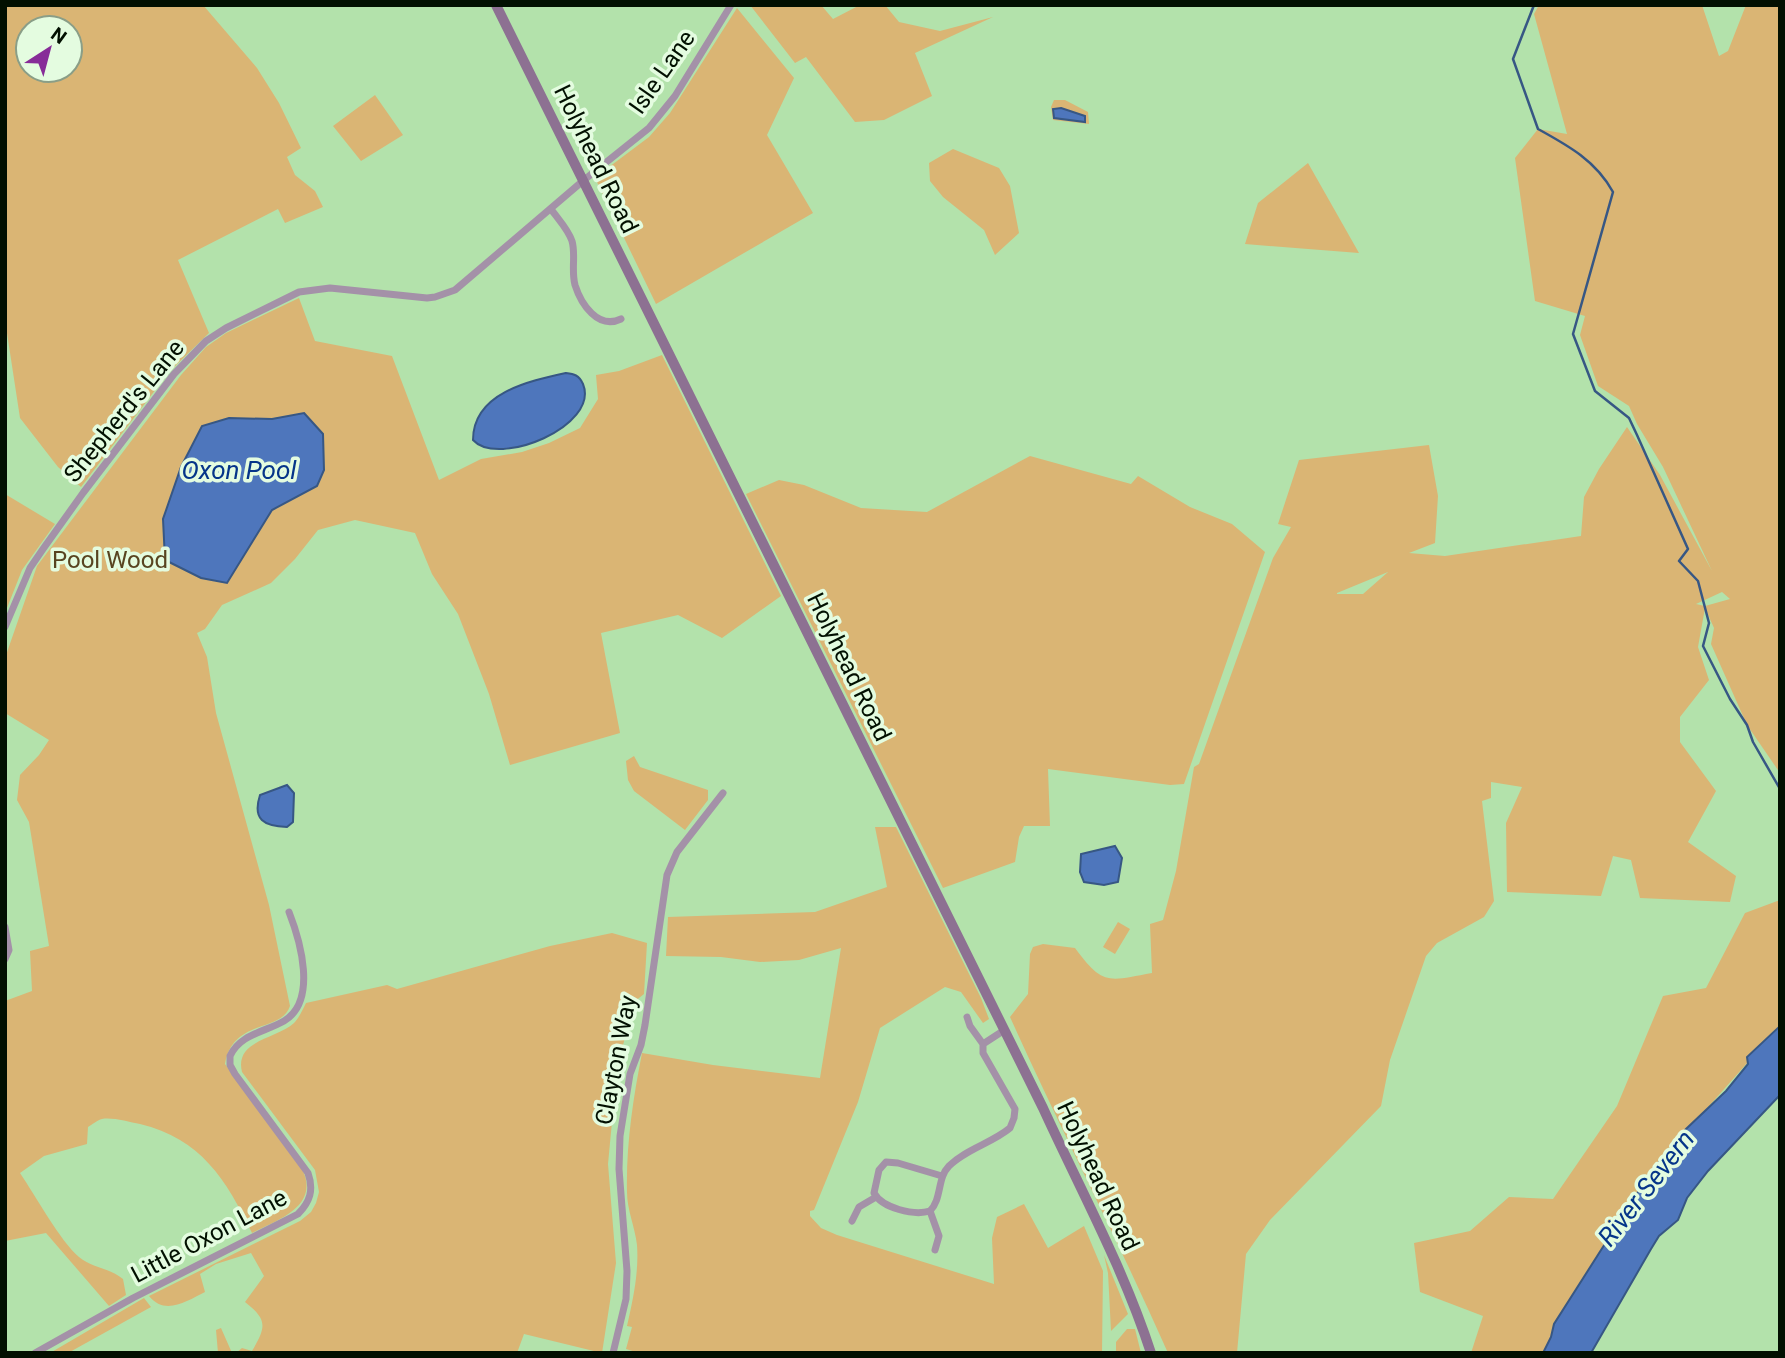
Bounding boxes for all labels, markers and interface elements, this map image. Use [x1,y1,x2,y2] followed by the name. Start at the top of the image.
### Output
[14,14,84,84] north arrow
[47,22,71,49] text: N
[623,25,701,119] street label: Isle Lane
[548,80,644,238] street label: Holyhead Road
[58,334,190,488] street label: Shepherd's Lane
[182,455,297,485] water label: Oxon Pool
[52,546,168,574] park label: Pool Wood
[801,588,897,746] street label: Holyhead Road
[590,992,642,1127] street label: Clayton Way
[1051,1097,1145,1255] street label: Holyhead Road
[1592,1124,1700,1252] water label: River Severn
[126,1183,292,1289] street label: Little Oxon Lane

